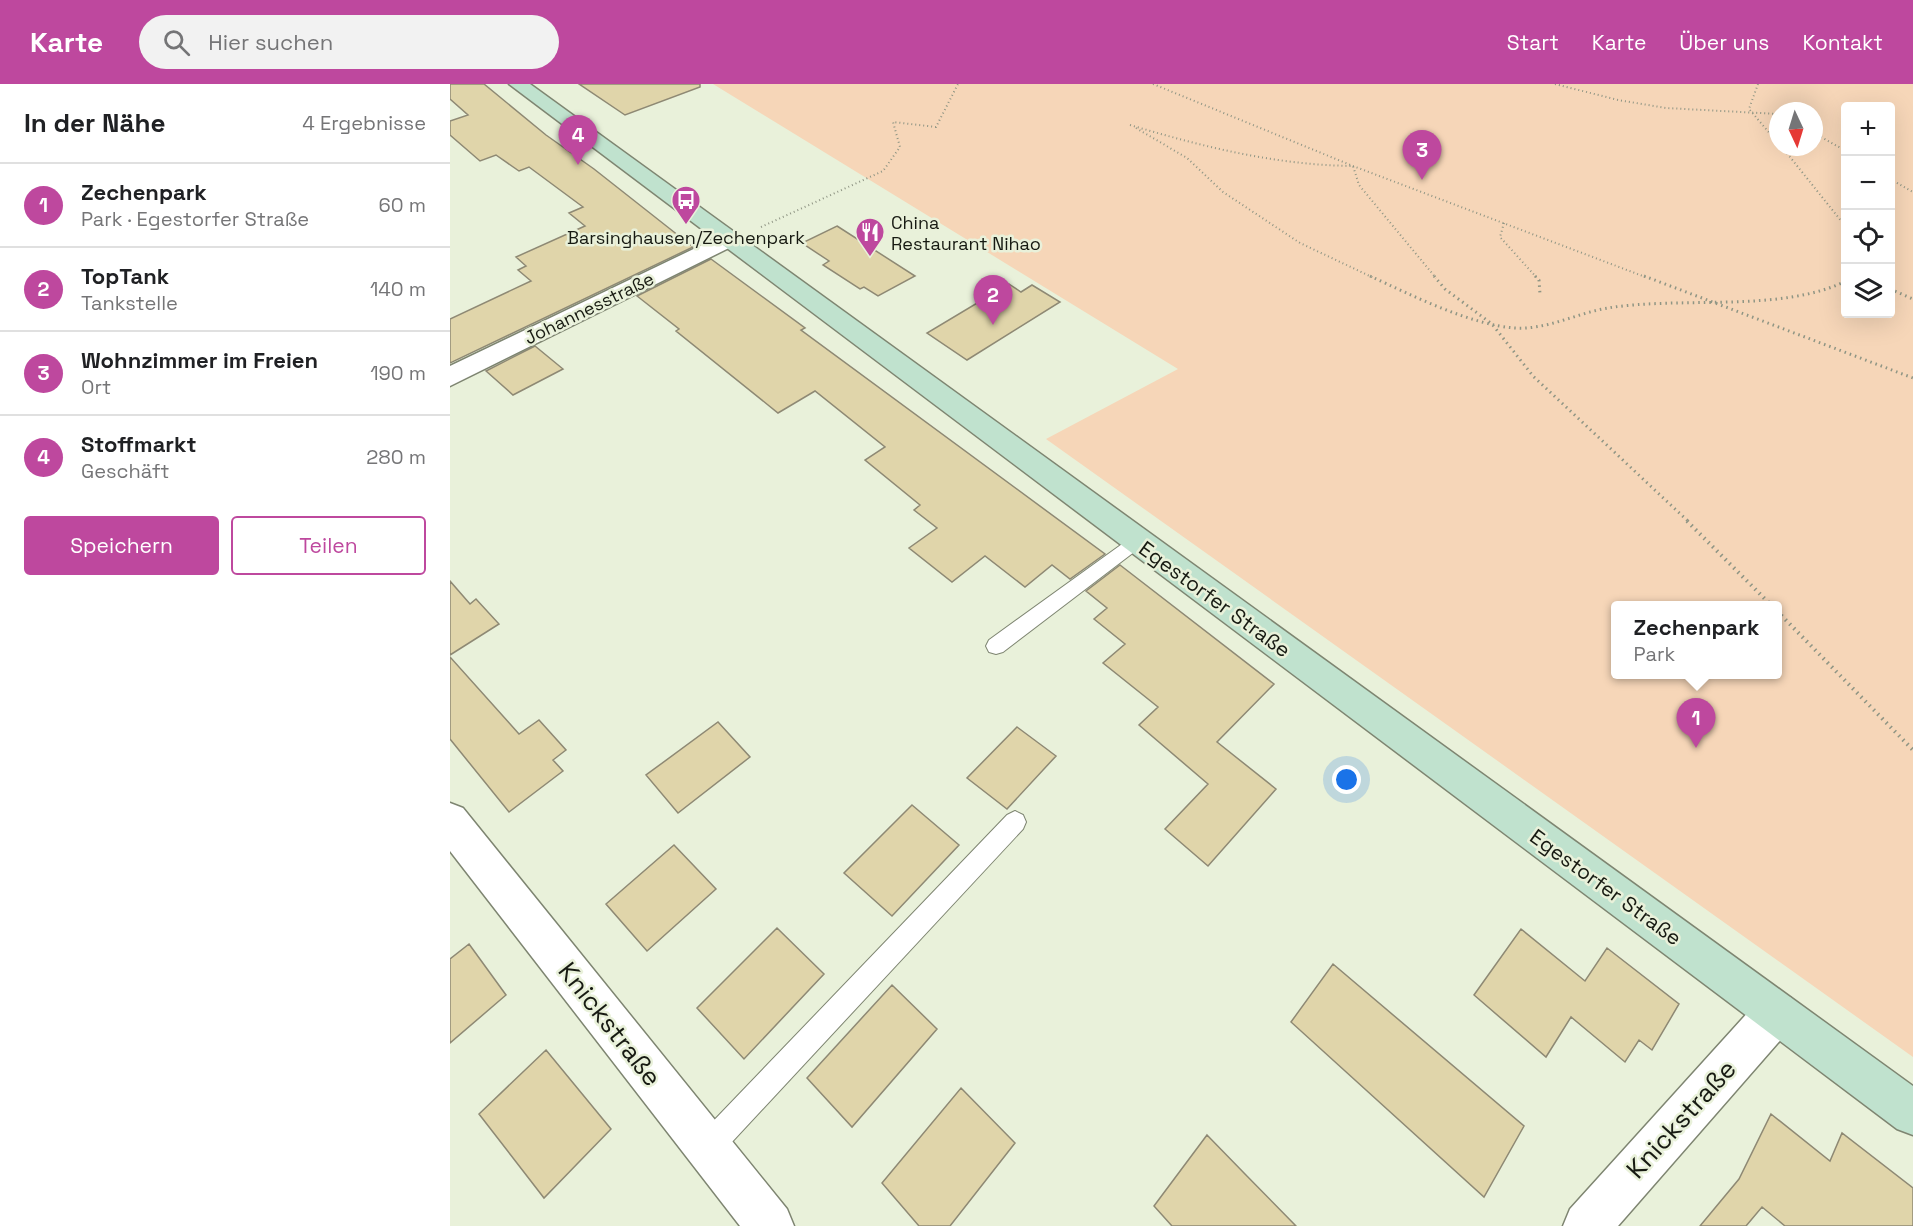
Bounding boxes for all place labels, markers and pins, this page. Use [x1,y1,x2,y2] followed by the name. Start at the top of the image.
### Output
[558,116,598,165] pin: 4
[1402,130,1442,180] pin: 3
[670,184,702,226] bus stop icon: Barsinghausen/Zechenpark
[891,211,1041,255] place label: China Restaurant Nihao
[854,216,886,258] restaurant icon: China Restaurant Nihao
[567,226,805,249] place label: Barsinghausen/Zechenpark
[974,276,1012,325] pin: 2
[1676,698,1716,748] pin: 1

